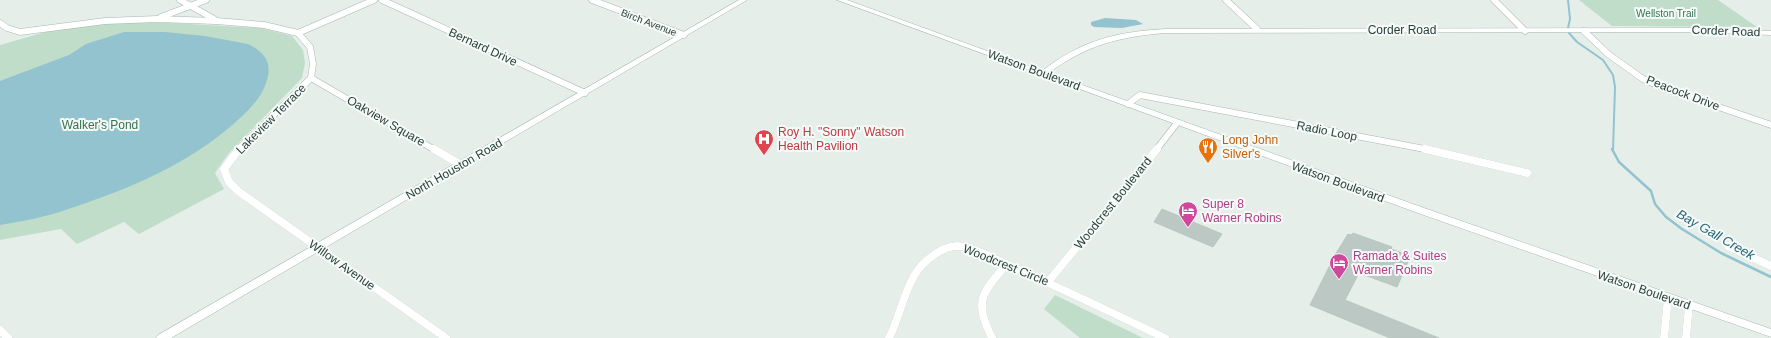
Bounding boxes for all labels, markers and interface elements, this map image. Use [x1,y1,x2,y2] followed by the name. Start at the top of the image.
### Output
[619,7,679,38] street label: Birch Avenue
[1636,8,1696,19] park label: Wellston Trail
[1368,23,1436,37] street label: Corder Road
[1691,23,1761,39] street label: Corder Road
[446,25,520,69] street label: Bernard Drive
[986,47,1082,93] street label: Watson Boulevard
[1644,73,1722,114] street label: Peacock Drive
[233,81,309,157] street label: Lakeview Terrace
[344,93,428,149] street label: Oakview Square
[62,118,138,132] park label: Walker's Pond
[1296,118,1359,144] street label: Radio Loop
[778,125,904,153] place label: Roy H. "Sonny" Watson Health Pavilion
[753,128,775,156] hospital icon: Roy H. "Sonny" Watson Health Pavilion
[1222,133,1278,161] place label: Long John Silver's
[403,136,505,202] street label: North Houston Road
[1197,136,1219,164] restaurant icon: Long John Silver's
[1072,154,1154,252] street label: Woodcrest Boulevard
[1290,159,1386,205] street label: Watson Boulevard
[1202,197,1282,225] place label: Super 8 Warner Robins
[1177,200,1199,228] hotel icon: Super 8 Warner Robins
[1674,206,1759,264] water label: Bay Gall Creek
[306,237,378,293] street label: Willow Avenue
[961,241,1051,289] street label: Woodcrest Circle
[1353,249,1446,277] place label: Ramada & Suites Warner Robins
[1328,252,1350,280] hotel icon: Ramada & Suites Warner Robins
[1596,267,1692,313] street label: Watson Boulevard

